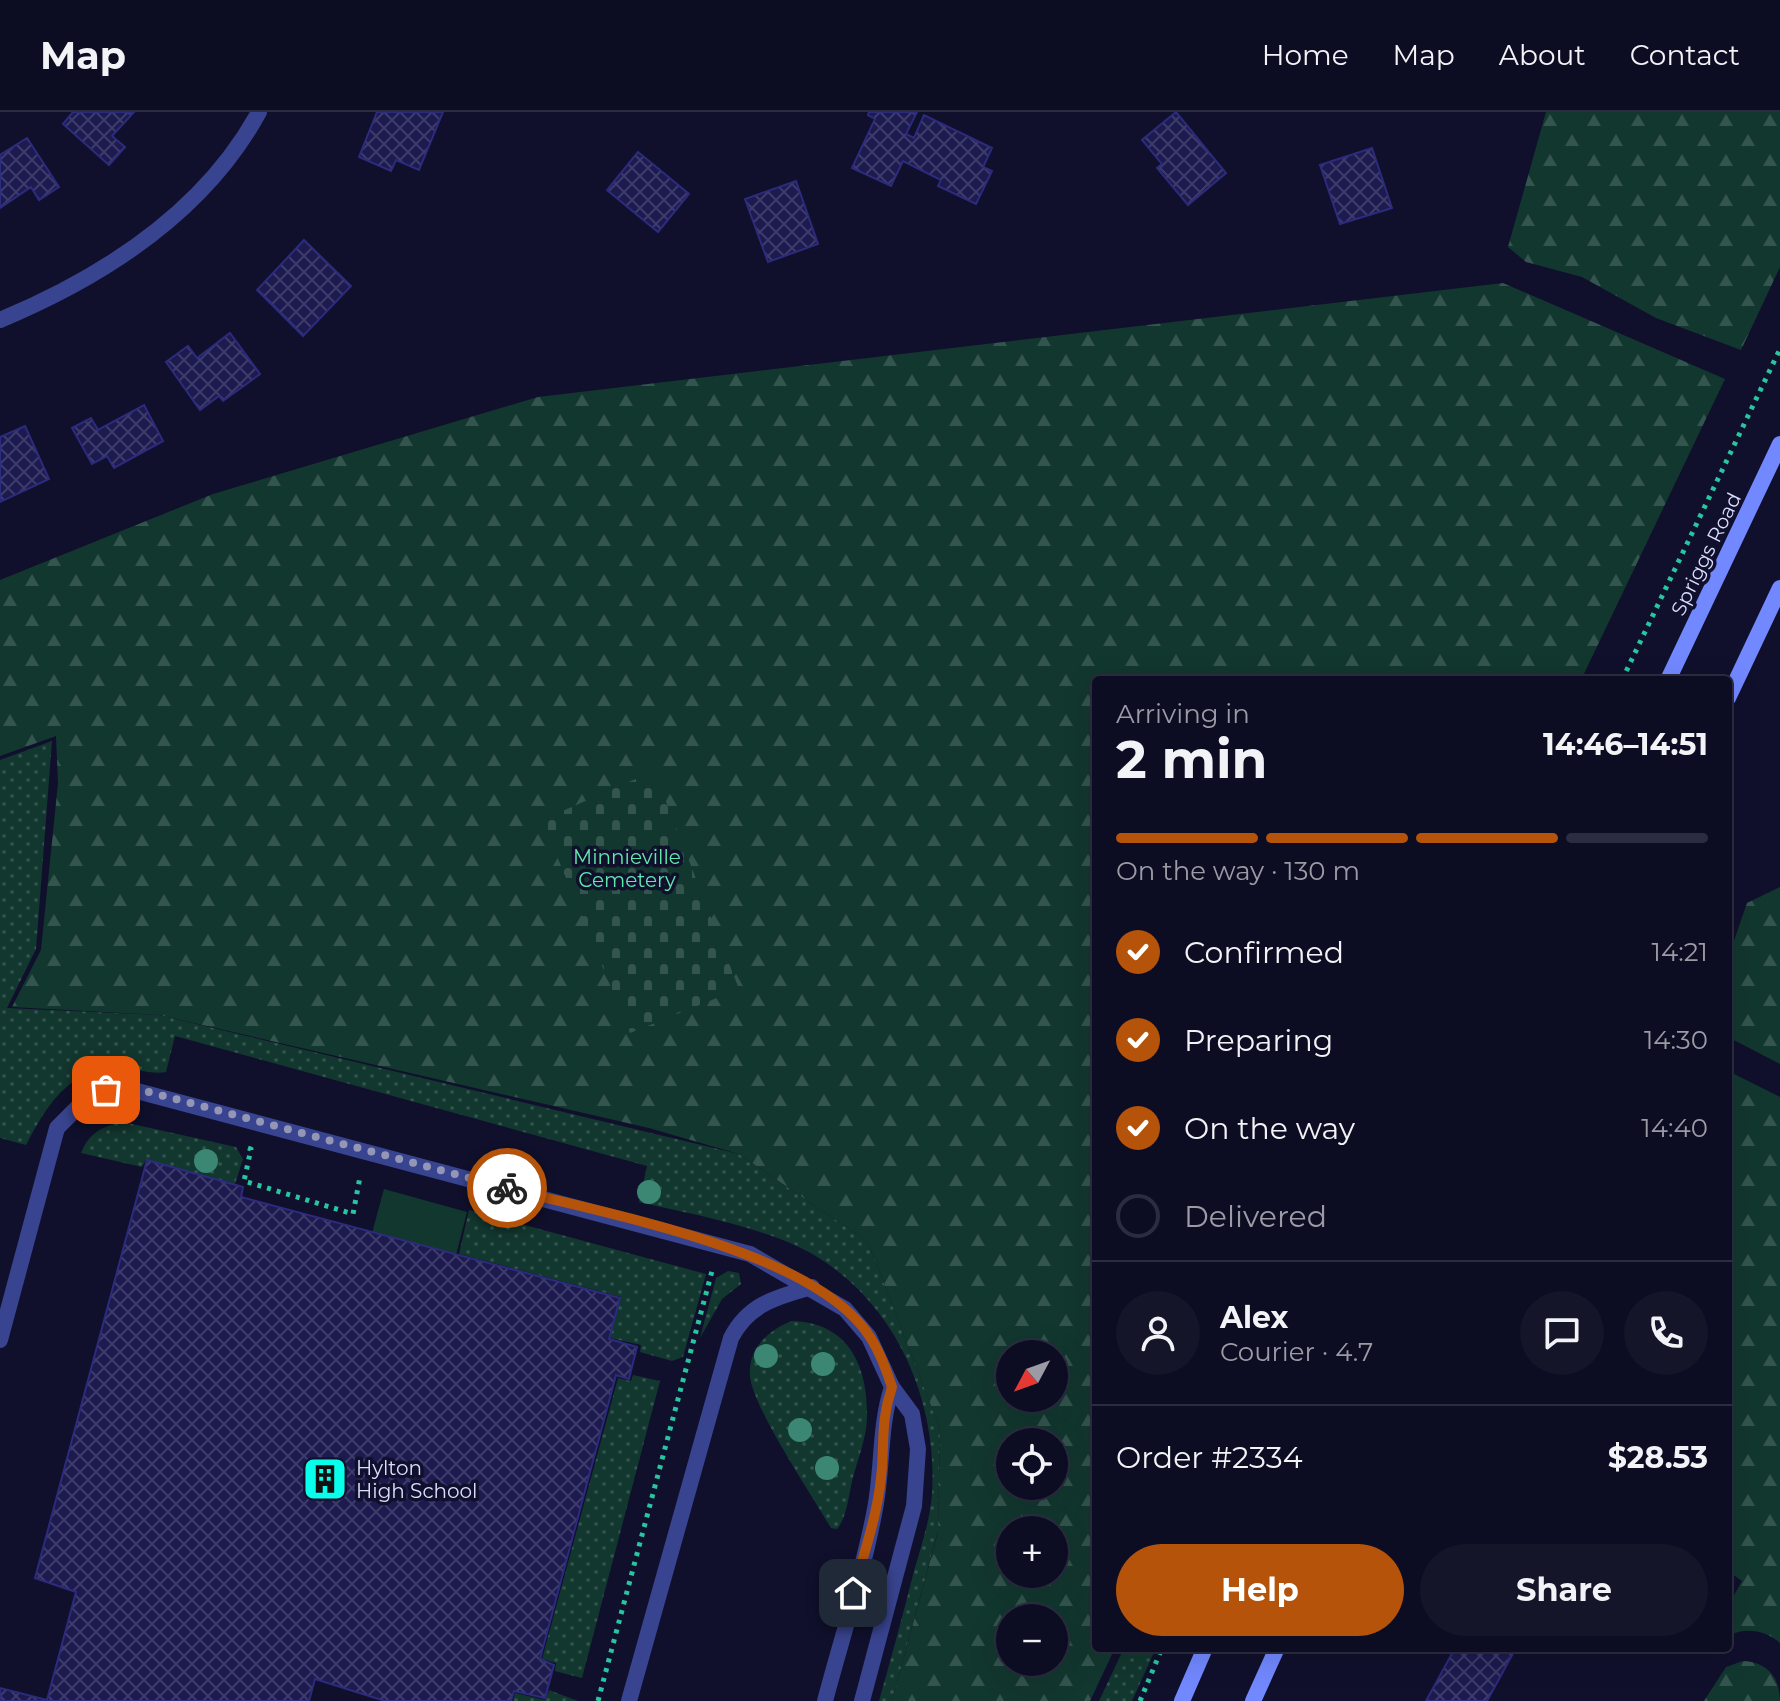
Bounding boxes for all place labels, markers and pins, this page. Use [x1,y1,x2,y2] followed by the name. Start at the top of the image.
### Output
[72,1056,140,1124] pin
[301,1455,349,1503] building icon: Hylton High School
[356,1456,478,1503] place label: Hylton High School
[819,1559,887,1627] pin

